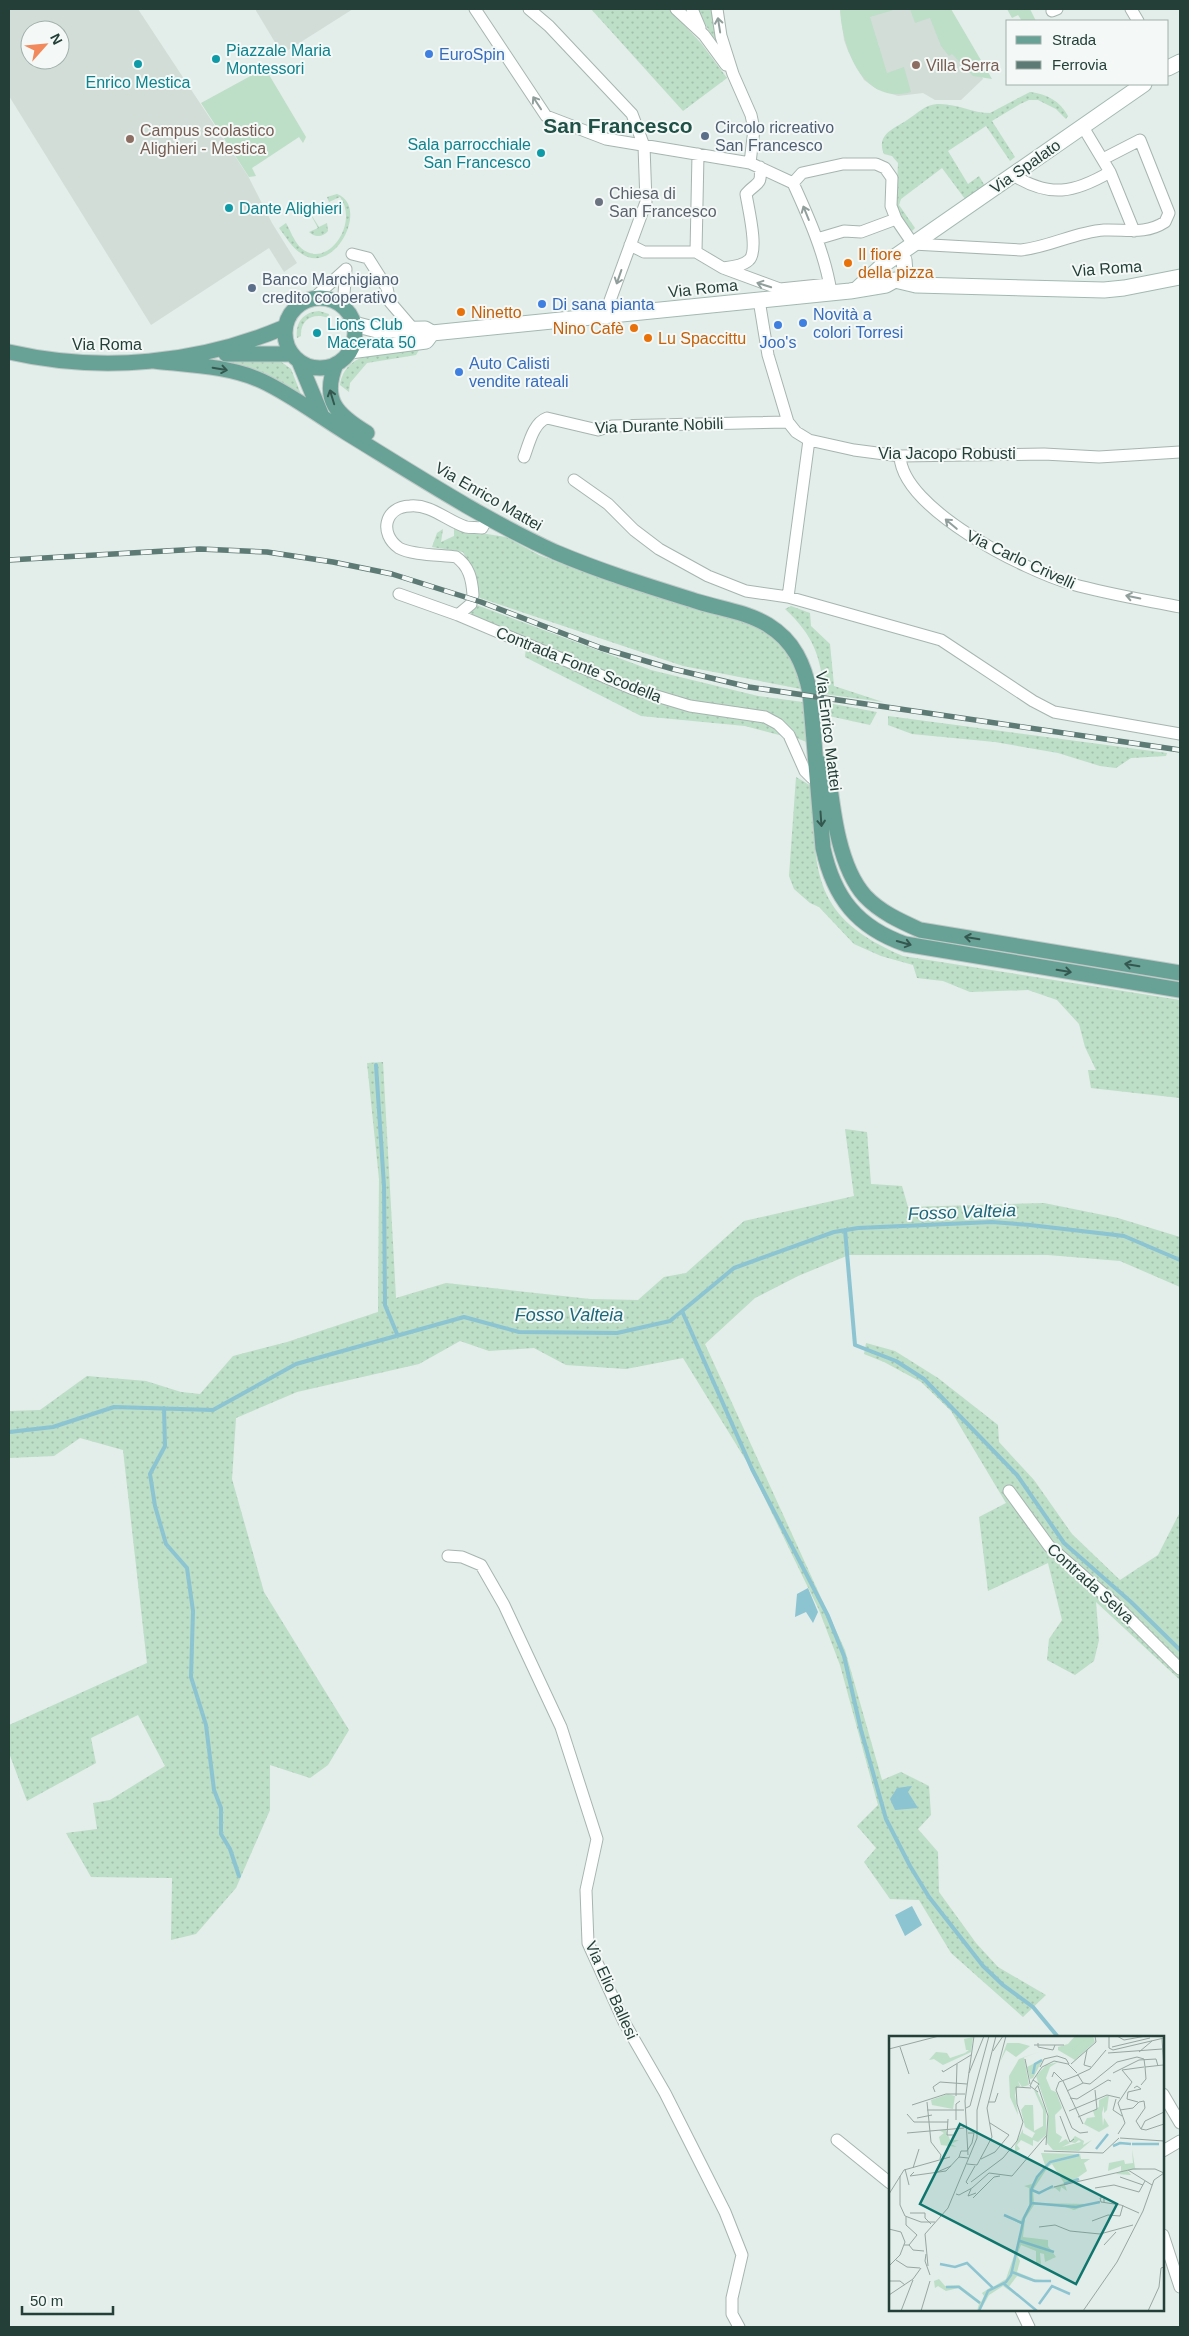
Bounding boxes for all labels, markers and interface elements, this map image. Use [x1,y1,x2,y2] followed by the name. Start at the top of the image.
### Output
[714,17,724,33] one-way arrow
[20,20,70,70] north arrow
[1006,20,1169,85] legend
[47,31,66,47] text: N
[1052,31,1097,48] text: Strada
[226,42,331,77] place label: Piazzale Maria Montessori
[439,46,505,63] place label: EuroSpin
[423,48,435,60] marker: EuroSpin
[210,53,222,65] marker: Piazzale Maria Montessori
[1052,56,1108,73] text: Ferrovia
[926,57,1000,74] place label: Villa Serra
[132,58,144,70] marker: Enrico Mestica
[910,59,922,71] marker: Villa Serra
[86,74,191,91] place label: Enrico Mestica
[532,96,543,110] one-way arrow
[543,114,693,137] district label: San Francesco
[715,119,834,154] place label: Circolo ricreativo San Francesco
[140,122,274,157] place label: Campus scolastico Alighieri - Mestica
[699,130,711,142] marker: Circolo ricreativo San Francesco
[124,133,136,145] marker: Campus scolastico Alighieri - Mestica
[407,136,531,171] place label: Sala parrocchiale San Francesco
[987,136,1064,197] street label: Via Spalato
[535,147,547,159] marker: Sala parrocchiale San Francesco
[609,185,717,220] place label: Chiesa di San Francesco
[593,196,605,208] marker: Chiesa di San Francesco
[239,200,342,217] place label: Dante Alighieri
[223,202,235,214] marker: Dante Alighieri
[801,206,811,221] one-way arrow
[858,246,934,281] place label: Il fiore della pizza
[842,257,854,269] marker: Il fiore della pizza
[1072,258,1143,279] street label: Via Roma
[614,268,623,284] one-way arrow
[262,271,399,306] place label: Banco Marchigiano credito cooperativo
[667,276,739,301] street label: Via Roma
[757,279,773,289] one-way arrow
[246,282,258,294] marker: Banco Marchigiano credito cooperativo
[552,296,654,313] place label: Di sana pianta
[536,298,548,310] marker: Di sana pianta
[471,304,522,321] place label: Ninetto
[455,306,467,318] marker: Ninetto
[813,306,903,341] place label: Novità a colori Torresi
[327,316,416,351] place label: Lions Club Macerata 50
[797,317,809,329] marker: Novità a colori Torresi
[772,319,784,331] marker: Joo's
[553,320,624,337] place label: Nino Cafè
[628,322,640,334] marker: Nino Cafè
[311,327,323,339] marker: Lions Club Macerata 50
[658,330,746,347] place label: Lu Spaccittu
[642,332,654,344] marker: Lu Spaccittu
[760,334,796,351] place label: Joo's
[72,336,142,353] street label: Via Roma
[469,355,569,390] place label: Auto Calisti vendite rateali
[211,365,227,375] one-way arrow
[453,366,465,378] marker: Auto Calisti vendite rateali
[326,389,336,405] one-way arrow
[594,415,724,436] street label: Via Durante Nobili
[878,445,1016,462] street label: Via Jacopo Robusti
[432,459,545,534] street label: Via Enrico Mattei
[945,518,958,529] one-way arrow
[964,527,1078,592] street label: Via Carlo Crivelli
[1125,592,1141,601] one-way arrow
[494,623,664,706] street label: Contrada Fonte Scodella
[813,670,844,792] street label: Via Enrico Mattei
[817,810,826,826] one-way arrow
[964,933,980,943] one-way arrow
[896,939,912,949] one-way arrow
[1125,960,1141,970] one-way arrow
[1056,967,1072,977] one-way arrow
[907,1200,1017,1224] water label: Fosso Valteia
[515,1305,623,1325] water label: Fosso Valteia
[1044,1540,1137,1627] street label: Contrada Selva
[582,1939,641,2042] street label: Via Elio Ballesi
[889,2036,1164,2311] inset map
[22,2284,114,2316] scale bar
[30,2292,63,2309] text: 50 m

